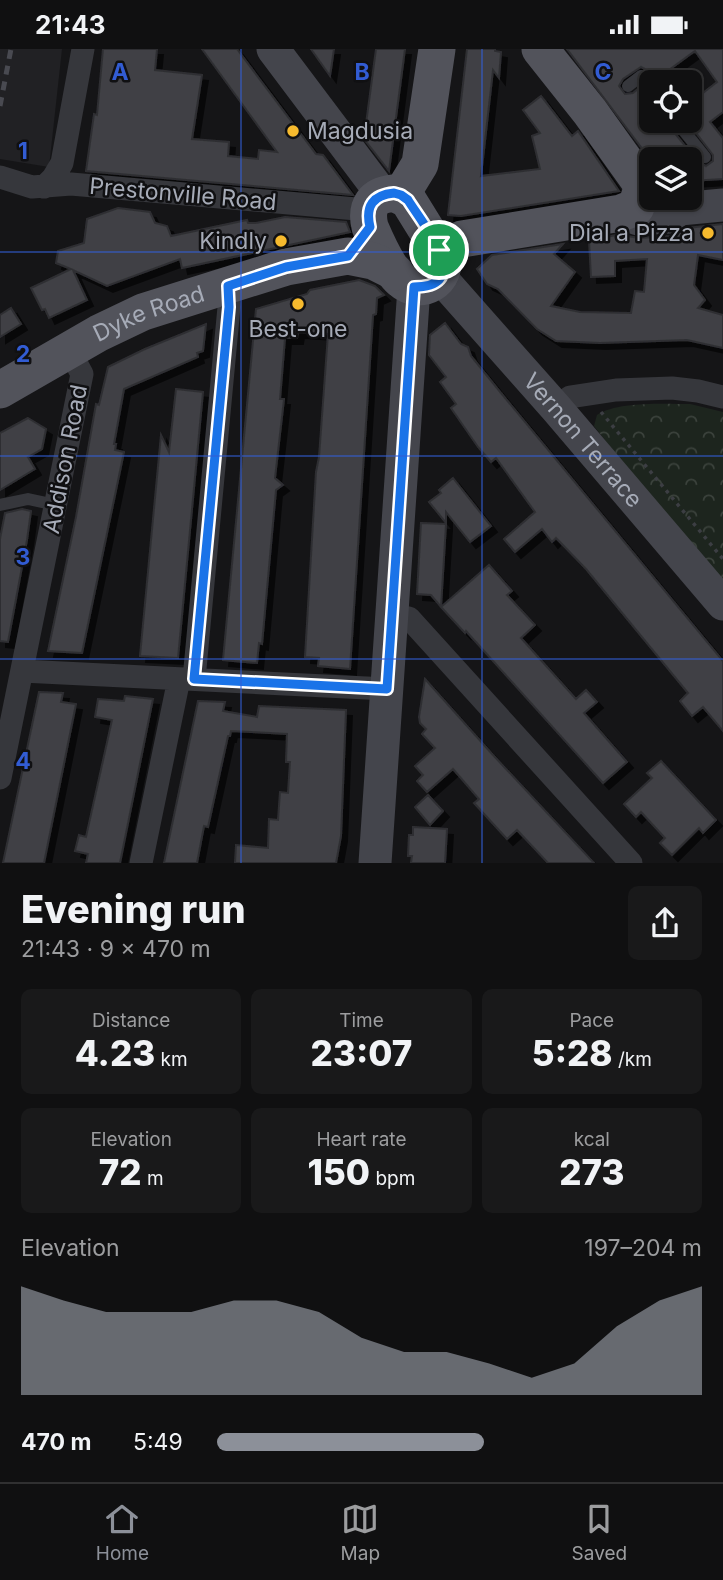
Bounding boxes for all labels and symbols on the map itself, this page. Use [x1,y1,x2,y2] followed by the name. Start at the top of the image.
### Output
[111,58,129,86] text: A
[354,58,370,86] text: B
[594,58,612,86] text: C
[307,117,413,145] place label: Magdusia
[285,123,301,139] marker: Magdusia
[18,137,28,165] text: 1
[88,172,278,216] street label: Prestonville Road
[569,219,694,247] place label: Dial a Pizza
[409,220,469,280] pin
[700,225,716,241] marker: Dial a Pizza
[199,227,267,255] place label: Kindly
[273,233,289,249] marker: Kindly
[89,280,208,348] street label: Dyke Road
[290,296,306,312] marker: Best-one
[248,315,348,343] place label: Best-one
[16,340,30,368] text: 2
[518,367,648,513] street label: Vernon Terrace
[37,382,93,536] street label: Addison Road
[16,543,30,571] text: 3
[15,747,31,775] text: 4

